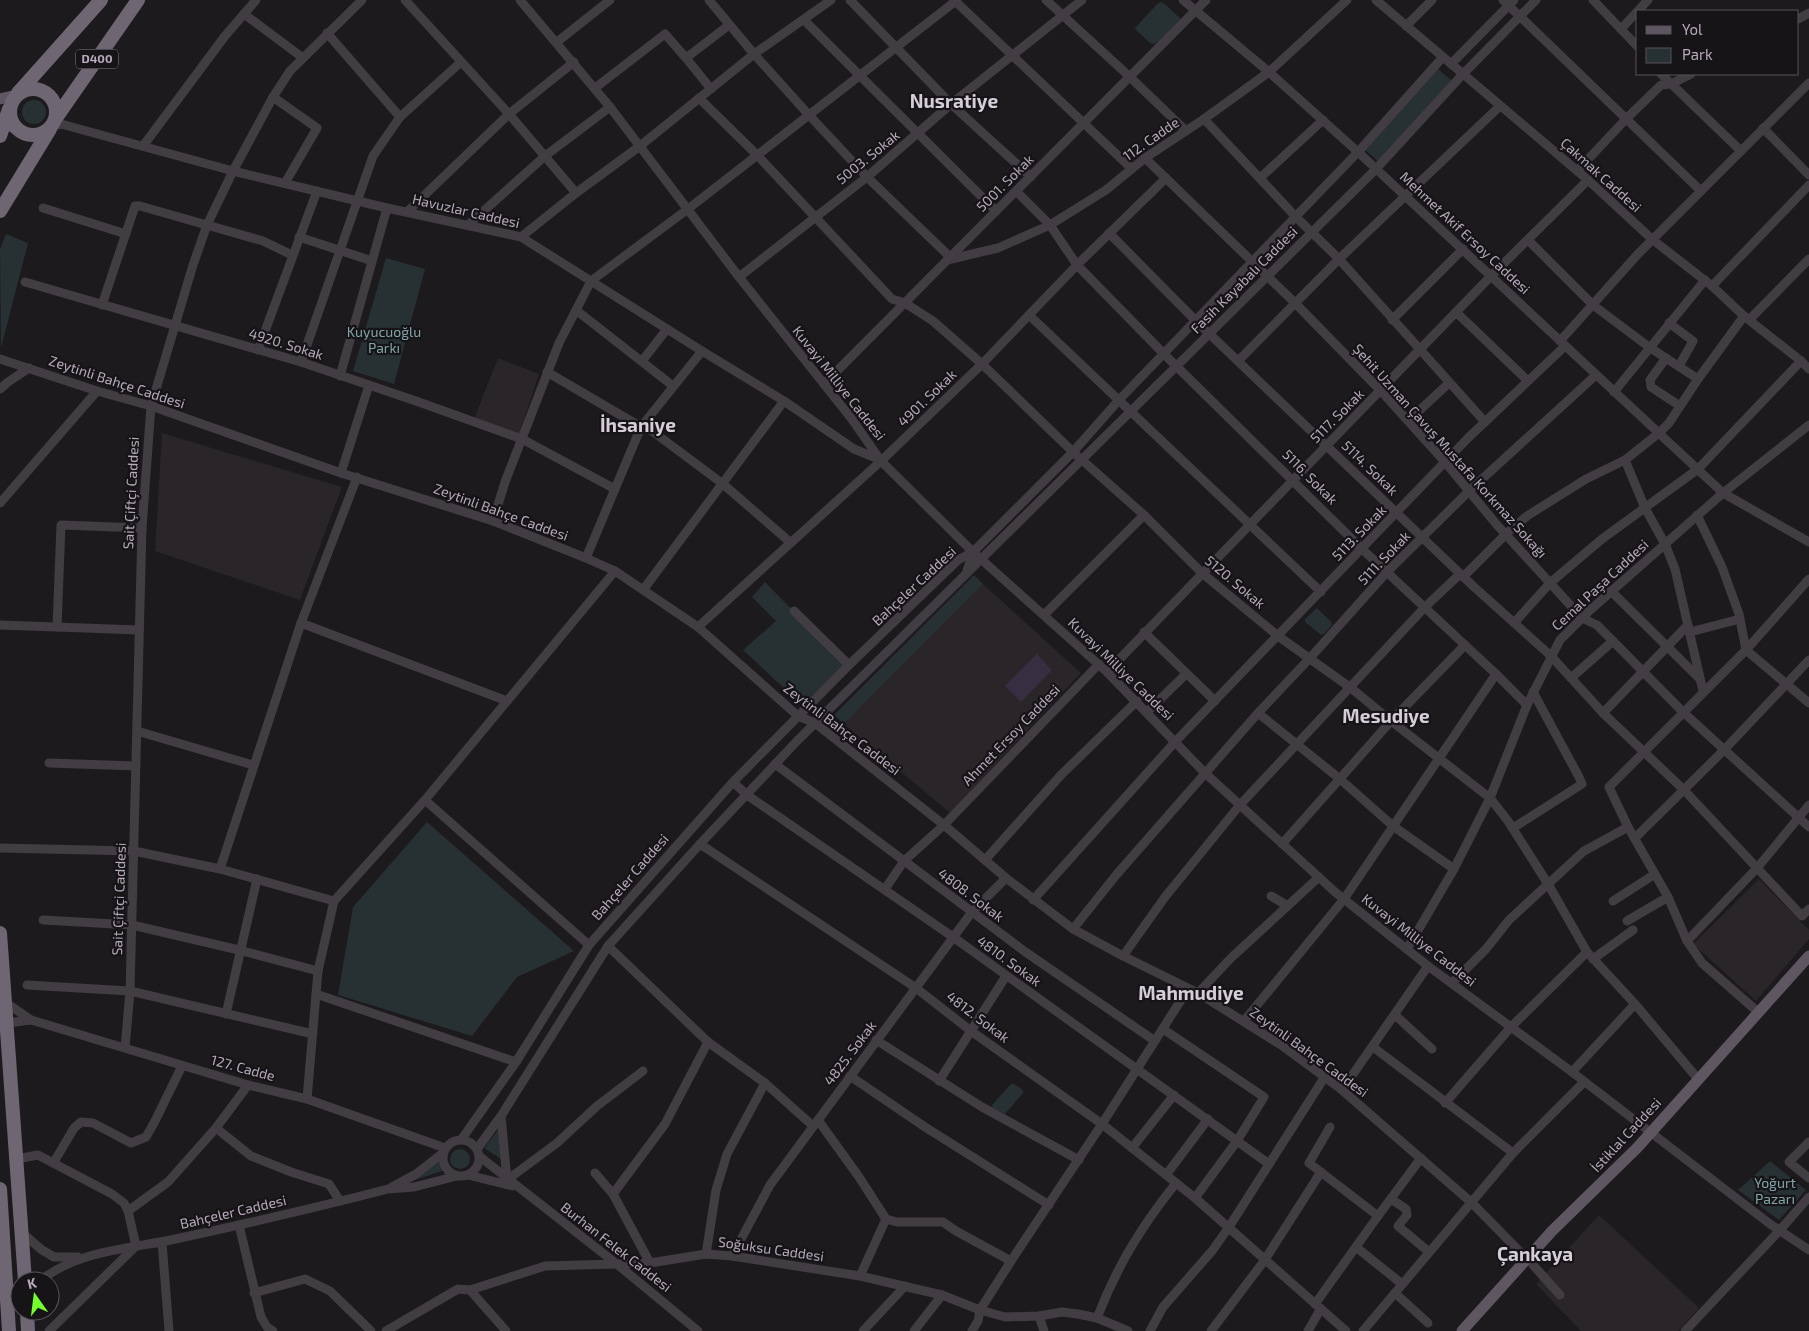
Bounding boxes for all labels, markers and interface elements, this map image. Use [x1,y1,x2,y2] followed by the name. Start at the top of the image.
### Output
[1636,10,1799,75] legend
[1682,20,1703,38] text: Yol
[1682,45,1713,63] text: Park
[76,50,118,68] road number: D400
[910,89,998,113] district label: Nusratiye
[1119,113,1182,164] street label: 112. Cadde
[833,126,903,187] street label: 5003. Sokak
[1557,134,1645,216] street label: Çakmak Caddesi
[972,150,1037,215] street label: 5001. Sokak
[1397,168,1534,297] street label: Mehmet Akif Ersoy Caddesi
[411,190,521,231] street label: Havuzlar Caddesi
[1187,223,1301,337] street label: Fasih Kayabalı Caddesi
[789,322,889,443] street label: Kuvayi Milliye Caddesi
[347,323,421,356] park label: Kuyucuoğlu Parkı
[247,324,325,363] street label: 4920. Sokak
[1349,340,1551,562] street label: Şehit Uzman Çavuş Mustafa Korkmaz Sokağı
[47,351,187,413] street label: Zeytinli Bahçe Caddesi
[894,366,959,430] street label: 4901. Sokak
[1306,385,1367,446] street label: 5117. Sokak
[600,413,676,437] district label: İhsaniye
[119,436,143,550] street label: Sait Çiftçi Caddesi
[1339,437,1402,499] street label: 5114. Sokak
[1279,446,1341,508] street label: 5116. Sokak
[431,479,571,545] street label: Zeytinli Bahçe Caddesi
[1328,501,1389,564] street label: 5113. Sokak
[1354,527,1413,588] street label: 5111. Sokak
[1548,535,1652,635] street label: Cemal Paşa Caddesi
[868,542,960,630] street label: Bahçeler Caddesi
[1202,551,1269,612] street label: 5120. Sokak
[1065,614,1178,724] street label: Kuvayi Milliye Caddesi
[780,679,904,779] street label: Zeytinli Bahçe Caddesi
[958,681,1063,789] street label: Ahmet Ersoy Caddesi
[1342,704,1430,728] district label: Mesudiye
[588,830,672,924] street label: Bahçeler Caddesi
[108,842,130,956] street label: Sait Çiftçi Caddesi
[935,864,1008,925] street label: 4808. Sokak
[1359,890,1480,990] street label: Kuvayi Milliye Caddesi
[974,932,1045,990] street label: 4810. Sokak
[1138,981,1244,1005] district label: Mahmudiye
[943,987,1013,1046] street label: 4812. Sokak
[1246,1003,1372,1101] street label: Zeytinli Bahçe Caddesi
[820,1017,879,1088] street label: 4825. Sokak
[209,1051,277,1084] street label: 127. Cadde
[1587,1094,1664,1175] street label: İstiklal Caddesi
[1754,1174,1796,1207] park label: Yoğurt Pazarı
[178,1191,288,1233] street label: Bahçeler Caddesi
[558,1198,675,1295] street label: Burhan Felek Caddesi
[717,1233,825,1264] street label: Soğuksu Caddesi
[1497,1242,1573,1266] district label: Çankaya
[10,1271,60,1321] north arrow
[25,1274,38,1292] text: K

